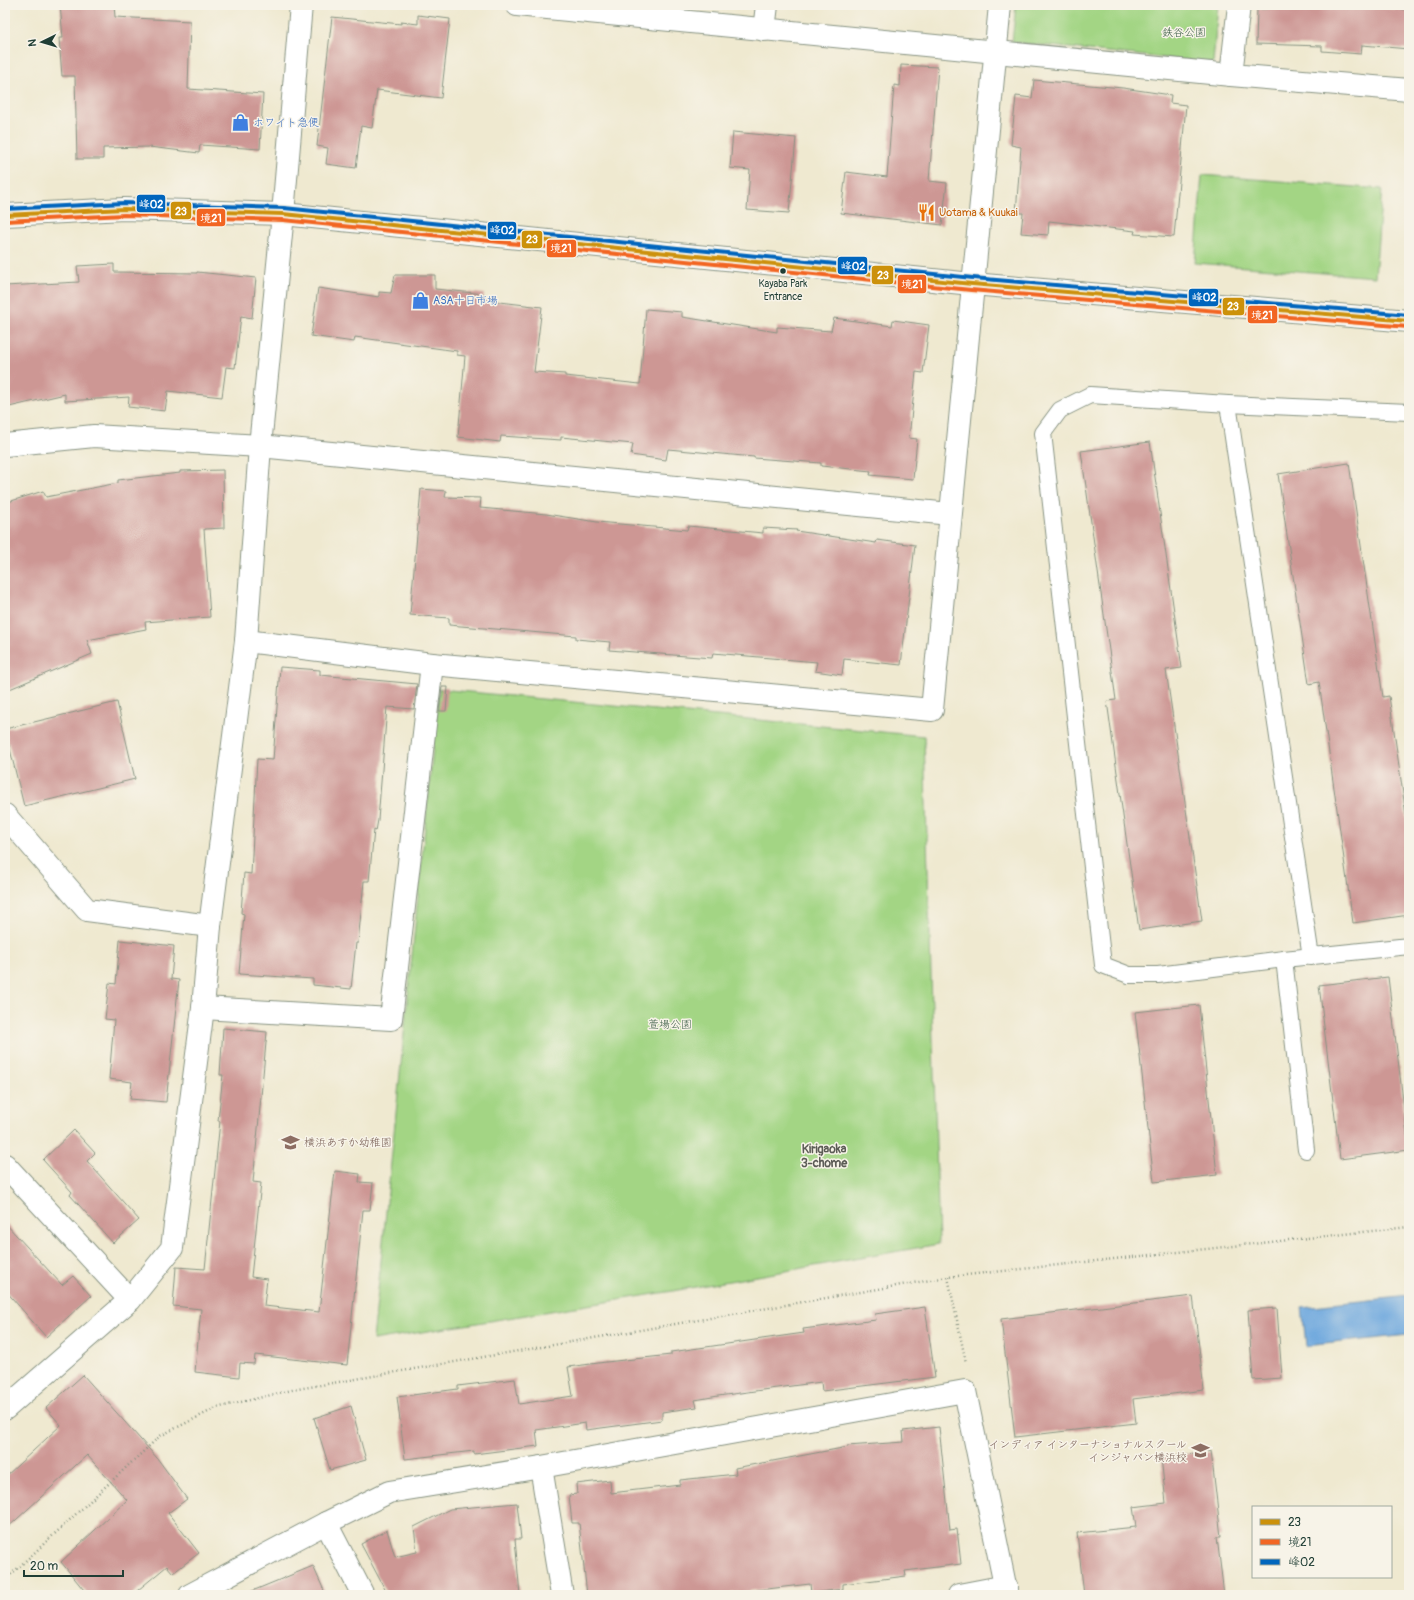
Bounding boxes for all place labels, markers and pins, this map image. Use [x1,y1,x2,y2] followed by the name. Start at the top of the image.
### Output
[230,112,250,132] shop icon: ホワイト急便
[253,116,319,129] place label: ホワイト急便
[916,202,936,222] restaurant icon: Uotama & Kuukai
[939,206,1018,219] place label: Uotama & Kuukai
[778,266,788,276] marker: Kayaba Park Entrance
[759,278,808,303] place label: Kayaba Park Entrance
[410,290,430,310] shop icon: ASA十日市場
[433,294,498,307] place label: ASA十日市場
[281,1132,301,1152] school or university icon: 横浜あすか幼稚園
[304,1136,392,1149] place label: 横浜あすか幼稚園
[988,1438,1187,1464] place label: インディア インターナショナルスクール インジャパン横浜校
[1190,1440,1210,1460] school or university icon: インディア インターナショナルスクール インジャパン横浜校

